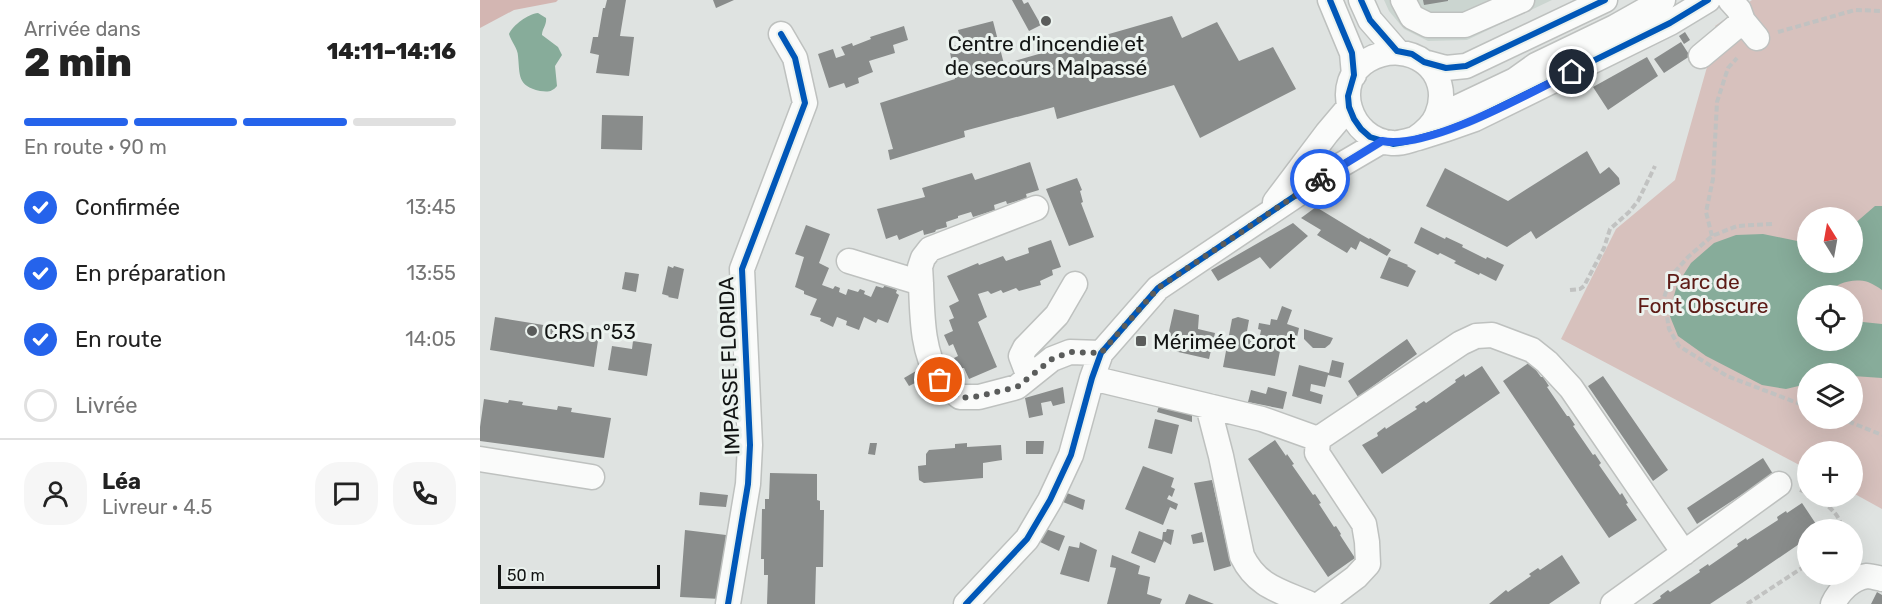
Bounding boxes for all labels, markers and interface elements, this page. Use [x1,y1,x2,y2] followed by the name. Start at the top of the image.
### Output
[1039,14,1053,28] marker: Centre d'incendie et de secours Malpassé
[24,17,141,41] text: Arrivée dans
[945,31,1147,80] place label: Centre d'incendie et de secours Malpassé
[327,38,456,65] text: 14:11–14:16
[24,40,132,86] text: 2 min
[1546,46,1597,97] pin
[1555,55,1588,88] icon: home
[24,135,167,159] text: En route · 90 m
[1290,149,1350,209] courier
[1304,163,1337,196] icon: bike
[24,191,57,224] icon: check
[75,194,180,221] text: Confirmée
[406,195,456,219] text: 13:45
[1797,207,1863,273] north arrow
[1797,207,1863,585] map controls
[24,257,57,290] icon: check
[75,260,226,287] text: En préparation
[407,261,456,285] text: 13:55
[1637,269,1769,318] park label: Parc de Font Obscure
[713,276,745,456] street label: IMPASSE FLORIDA
[1797,285,1863,351] button: locate
[544,319,636,344] place label: CRS n°53
[24,323,57,356] icon: check
[525,324,539,338] marker: CRS n°53
[75,326,162,353] text: En route
[405,327,456,351] text: 14:05
[1153,329,1296,354] place label: Mérimée Corot
[1134,334,1148,348] marker: Mérimée Corot
[914,354,965,405] pin
[923,363,956,396] icon: bag
[1797,363,1863,429] button: layers
[75,392,138,419] text: Livrée
[1797,441,1863,507] button: +
[24,462,87,525] button: person
[315,462,378,525] button: chat
[393,462,456,525] button: phone
[102,468,141,495] text: Léa
[102,495,212,519] text: Livreur · 4.5
[1797,519,1863,585] button: −
[498,562,660,590] scale bar
[507,566,545,585] text: 50 m

